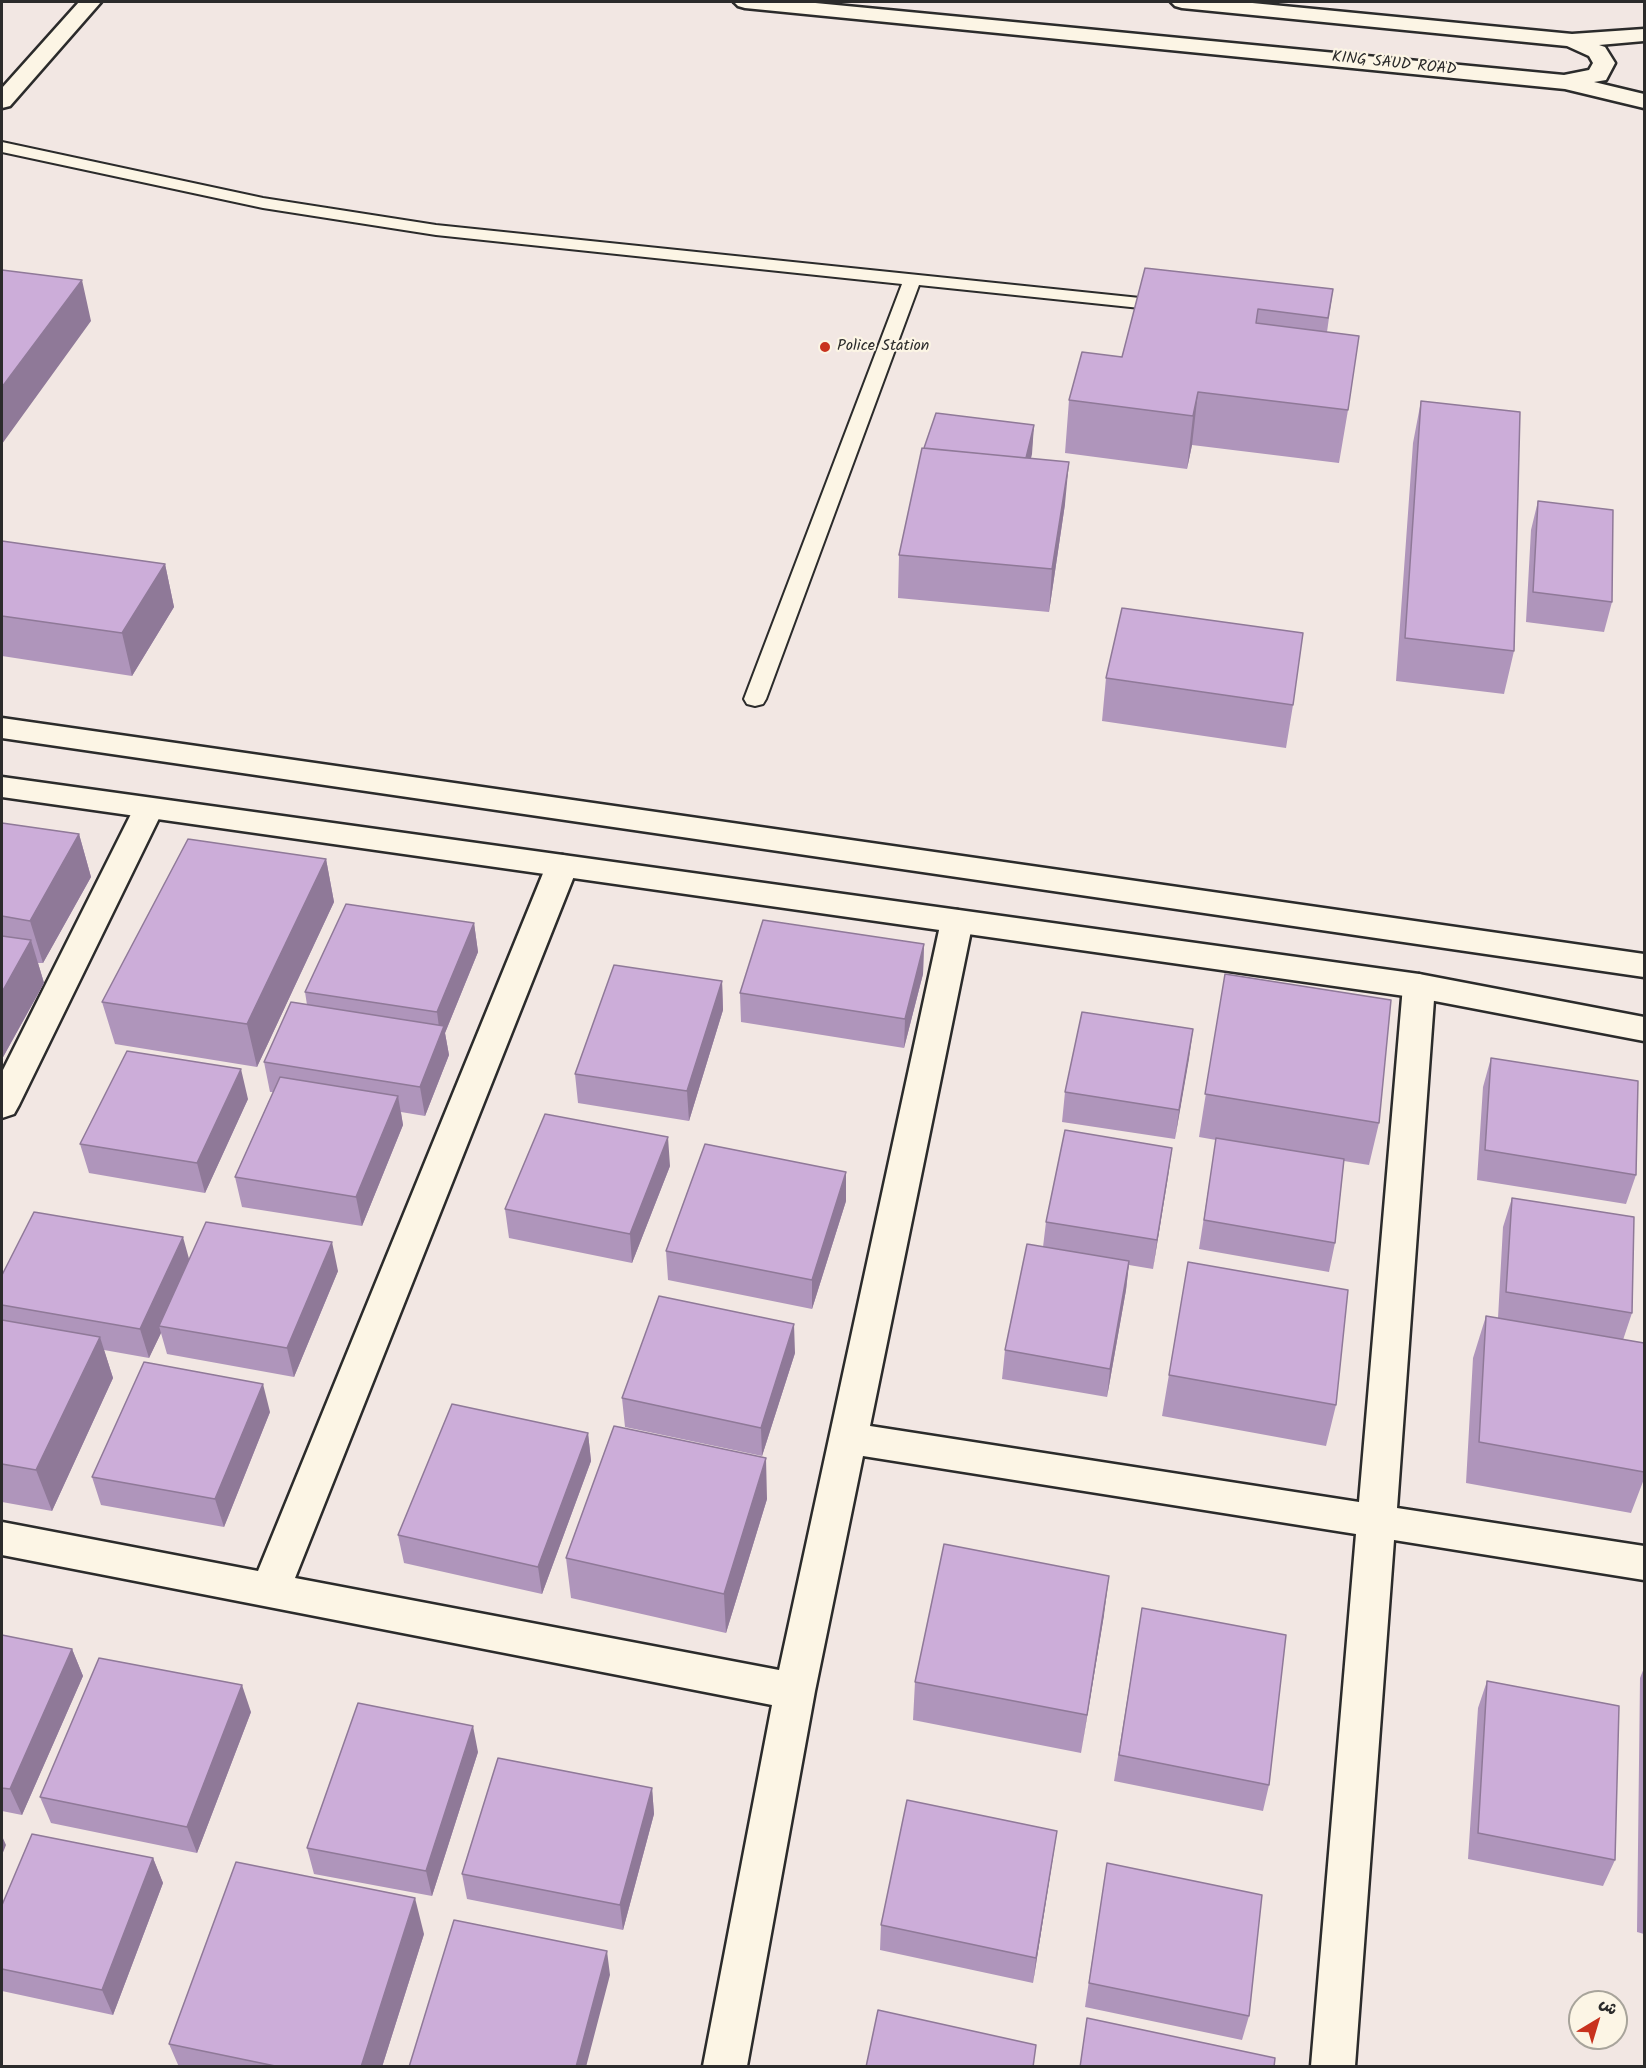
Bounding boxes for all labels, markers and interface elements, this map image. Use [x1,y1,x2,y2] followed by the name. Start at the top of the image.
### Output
[1331,49,1457,81] street label: KING SAUD ROAD
[837,337,929,357] place label: Police Station
[818,340,832,354] marker: Police Station
[1568,1990,1628,2050] north arrow
[1594,1992,1623,2022] text: ش

